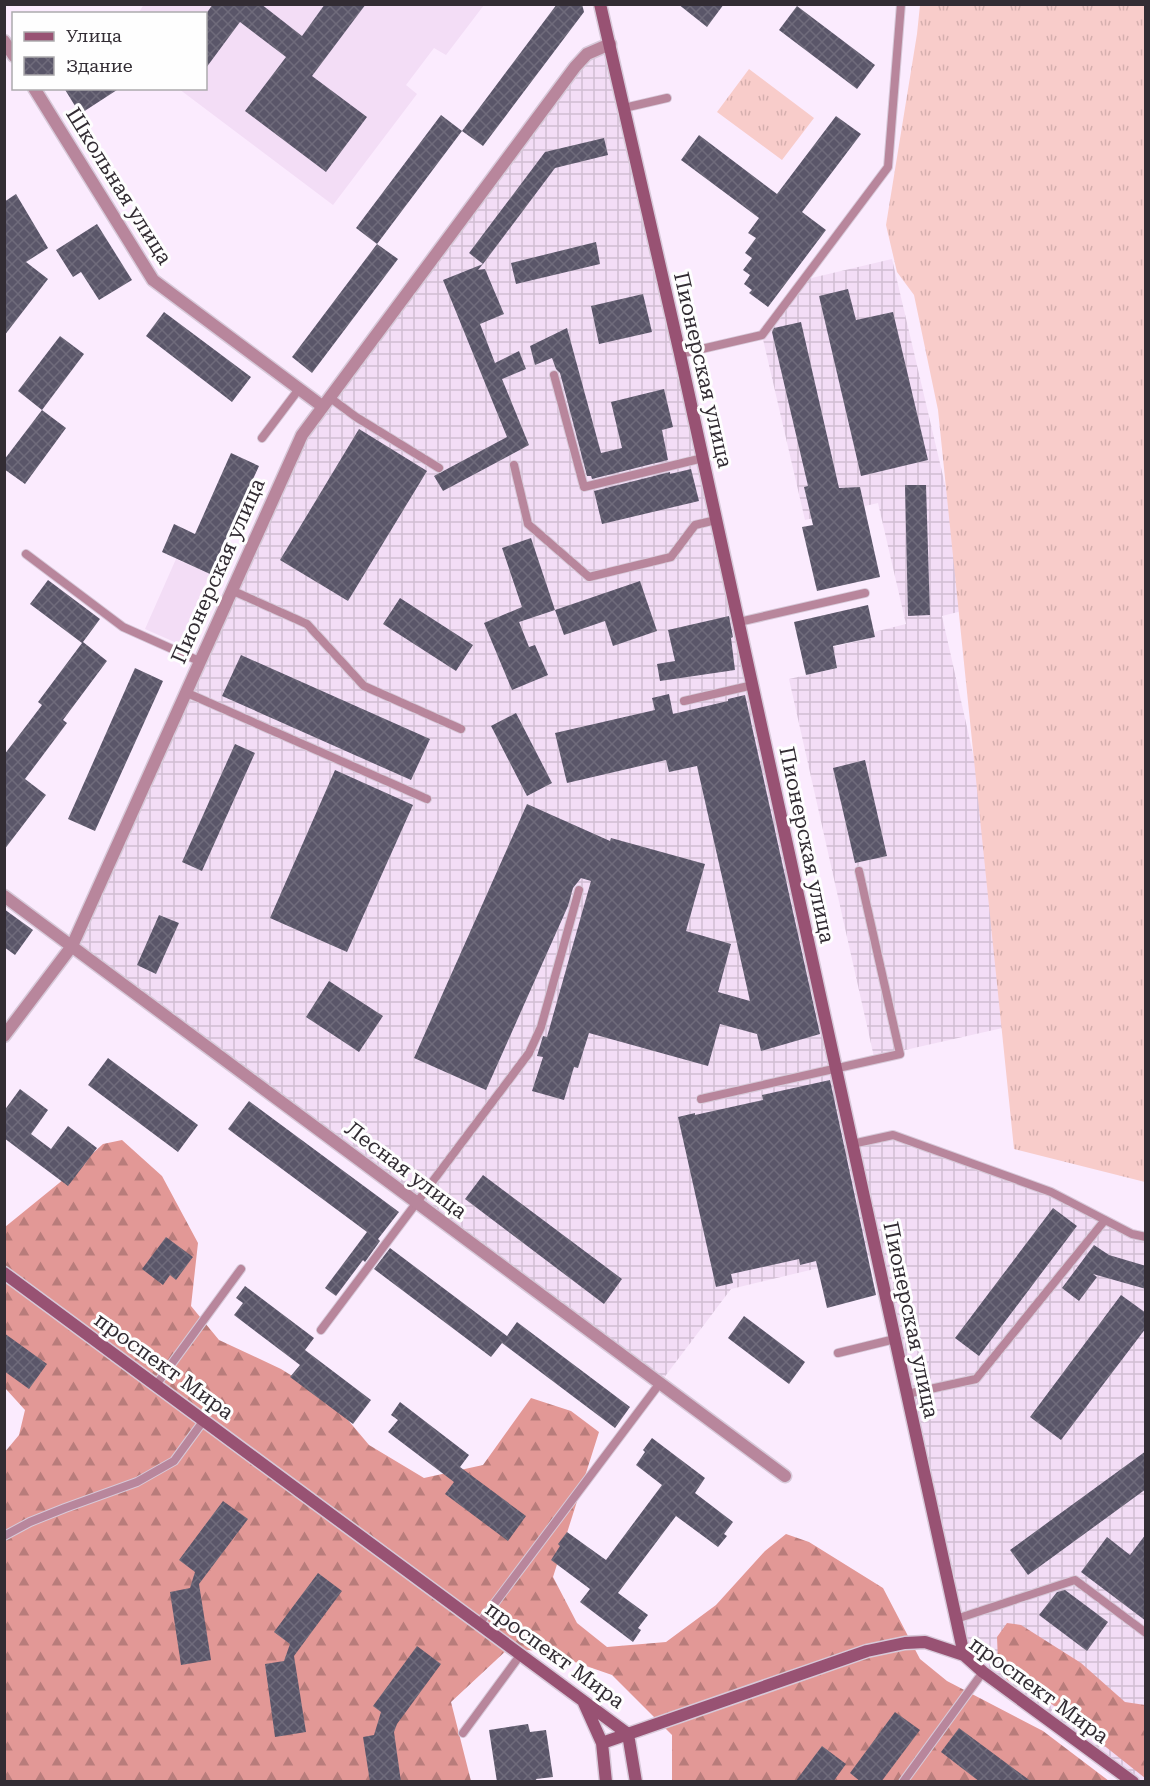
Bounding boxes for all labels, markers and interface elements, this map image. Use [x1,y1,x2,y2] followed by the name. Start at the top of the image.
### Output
[12,12,207,90] legend
[66,25,122,46] text: Улица
[66,55,133,76] text: Здание
[61,103,177,269] street label: Школьная улица
[669,270,737,471] street label: Пионерская улица
[166,474,270,667] street label: Пионерская улица
[774,745,840,946] street label: Пионерская улица
[340,1116,472,1224] street label: Лесная улица
[878,1220,944,1421] street label: Пионерская улица
[90,1308,239,1425] street label: проспект Мира
[481,1597,630,1714] street label: проспект Мира
[965,1632,1114,1749] street label: проспект Мира

